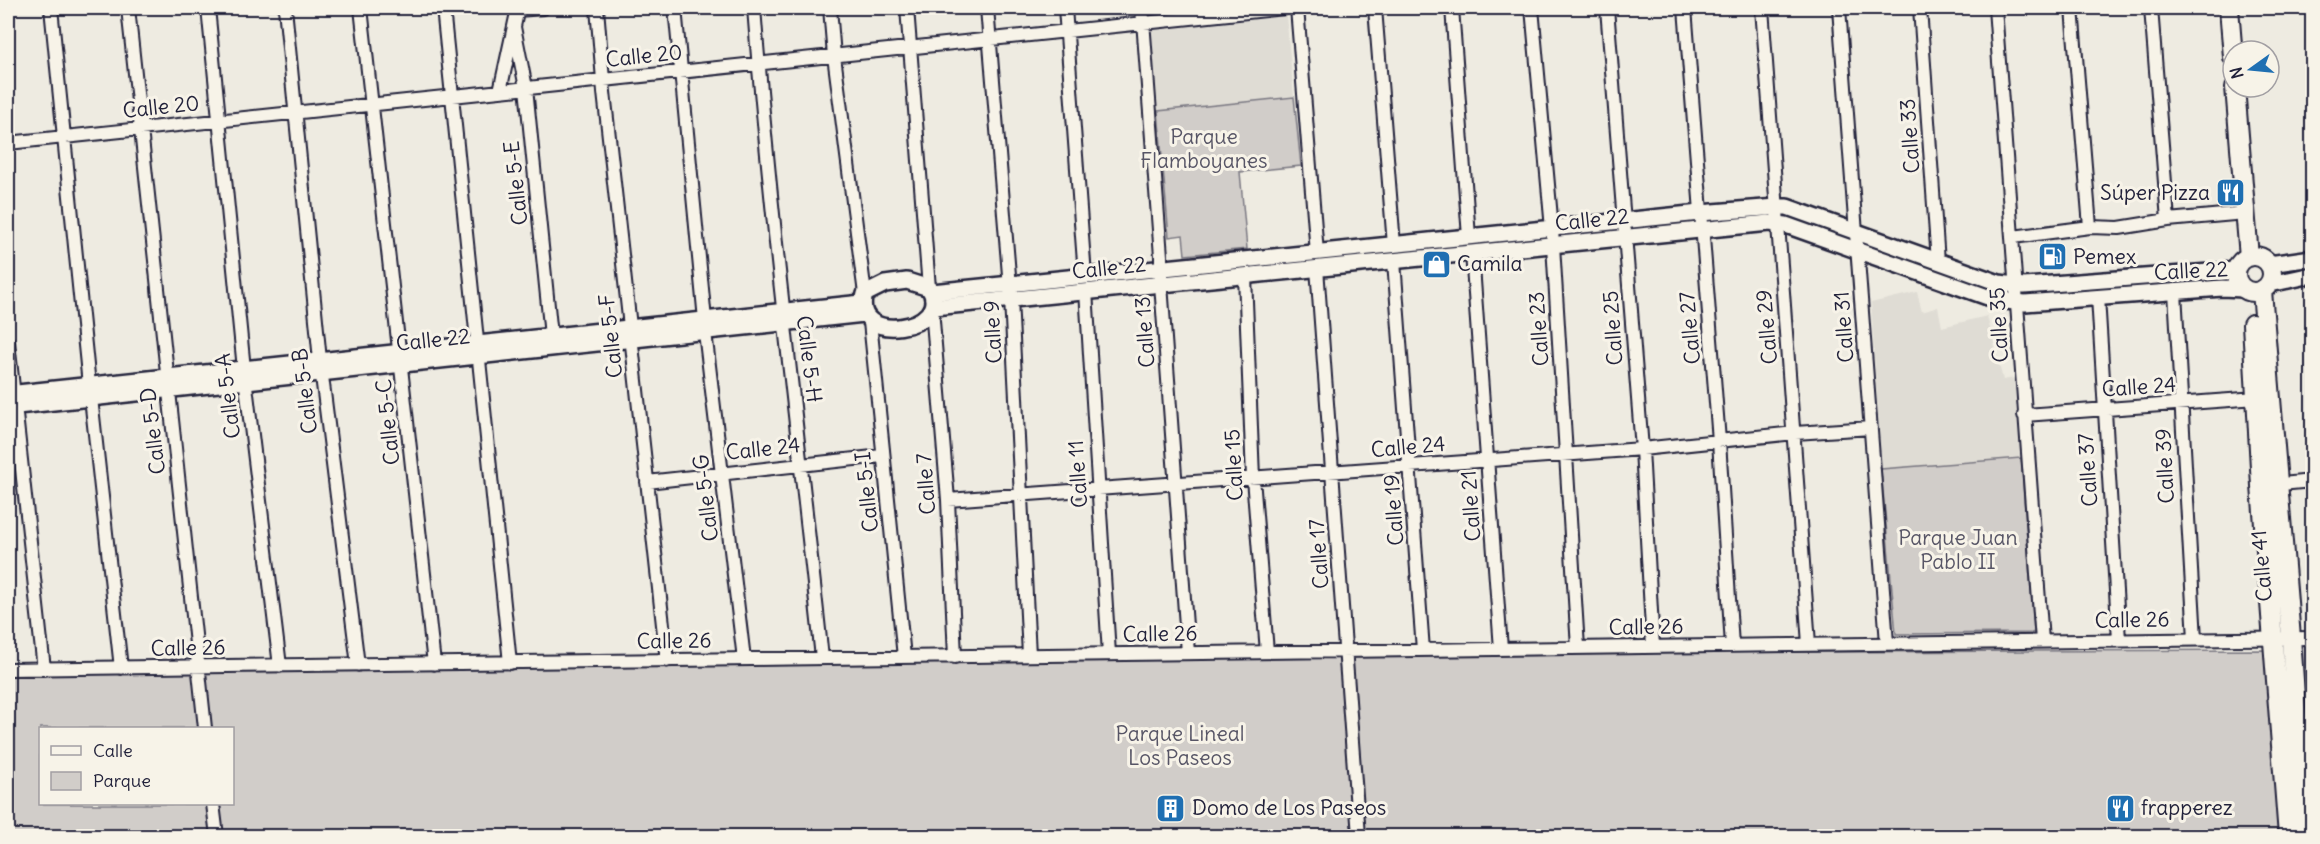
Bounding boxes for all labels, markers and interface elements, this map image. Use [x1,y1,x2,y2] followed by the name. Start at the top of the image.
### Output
[604,38,684,73] street label: Calle 20
[2221,39,2281,99] north arrow
[2225,65,2248,81] text: N
[121,89,201,124] street label: Calle 20
[1893,98,1926,175] street label: Calle 33
[1140,123,1268,174] park label: Parque Flamboyanes
[498,139,533,227] street label: Calle 5-E
[2215,177,2247,209] restaurant icon: Súper Pizza
[2100,179,2210,206] place label: Súper Pizza
[1554,202,1630,237] street label: Calle 22
[2036,241,2068,273] fuel station icon: Pemex
[2073,243,2136,270] place label: Pemex
[1420,248,1452,280] shop icon: Camila
[1071,250,1147,285] street label: Calle 22
[1457,250,1522,277] place label: Camila
[2153,255,2229,286] street label: Calle 22
[1983,287,2014,363] street label: Calle 35
[1750,289,1783,366] street label: Calle 29
[1596,290,1629,366] street label: Calle 25
[1673,290,1706,366] street label: Calle 27
[1828,290,1859,364] street label: Calle 31
[1522,291,1555,367] street label: Calle 23
[593,293,628,379] street label: Calle 5-F
[1129,295,1160,369] street label: Calle 13
[977,300,1008,364] street label: Calle 9
[791,314,828,404] street label: Calle 5-H
[395,322,471,357] street label: Calle 22
[286,347,323,435] street label: Calle 5-B
[209,352,246,440] street label: Calle 5-A
[2101,370,2177,403] street label: Calle 24
[370,378,405,466] street label: Calle 5-C
[134,386,171,476] street label: Calle 5-D
[1218,428,1249,502] street label: Calle 15
[2149,428,2180,504] street label: Calle 39
[1370,430,1446,463] street label: Calle 24
[724,431,801,466] street label: Calle 24
[2071,432,2104,508] street label: Calle 37
[1062,439,1093,509] street label: Calle 11
[849,450,884,534] street label: Calle 5-I
[910,452,941,516] street label: Calle 7
[687,453,724,543] street label: Calle 5-G
[1455,470,1486,542] street label: Calle 21
[1378,473,1409,547] street label: Calle 19
[1303,518,1334,590] street label: Calle 17
[1898,524,2018,575] park label: Parque Juan Pablo II
[2245,529,2278,603] street label: Calle 41
[2094,605,2170,634] street label: Calle 26
[1608,612,1684,641] street label: Calle 26
[1122,619,1198,648] street label: Calle 26
[636,626,712,655] street label: Calle 26
[150,633,226,662] street label: Calle 26
[1116,720,1244,771] park label: Parque Lineal Los Paseos
[39,727,234,805] legend
[93,739,133,762] text: Calle
[93,769,151,792] text: Parque
[1155,792,1187,824] building icon: Domo de Los Paseos
[2104,792,2136,824] restaurant icon: frapperez
[1192,794,1386,821] place label: Domo de Los Paseos
[2141,794,2233,821] place label: frapperez

